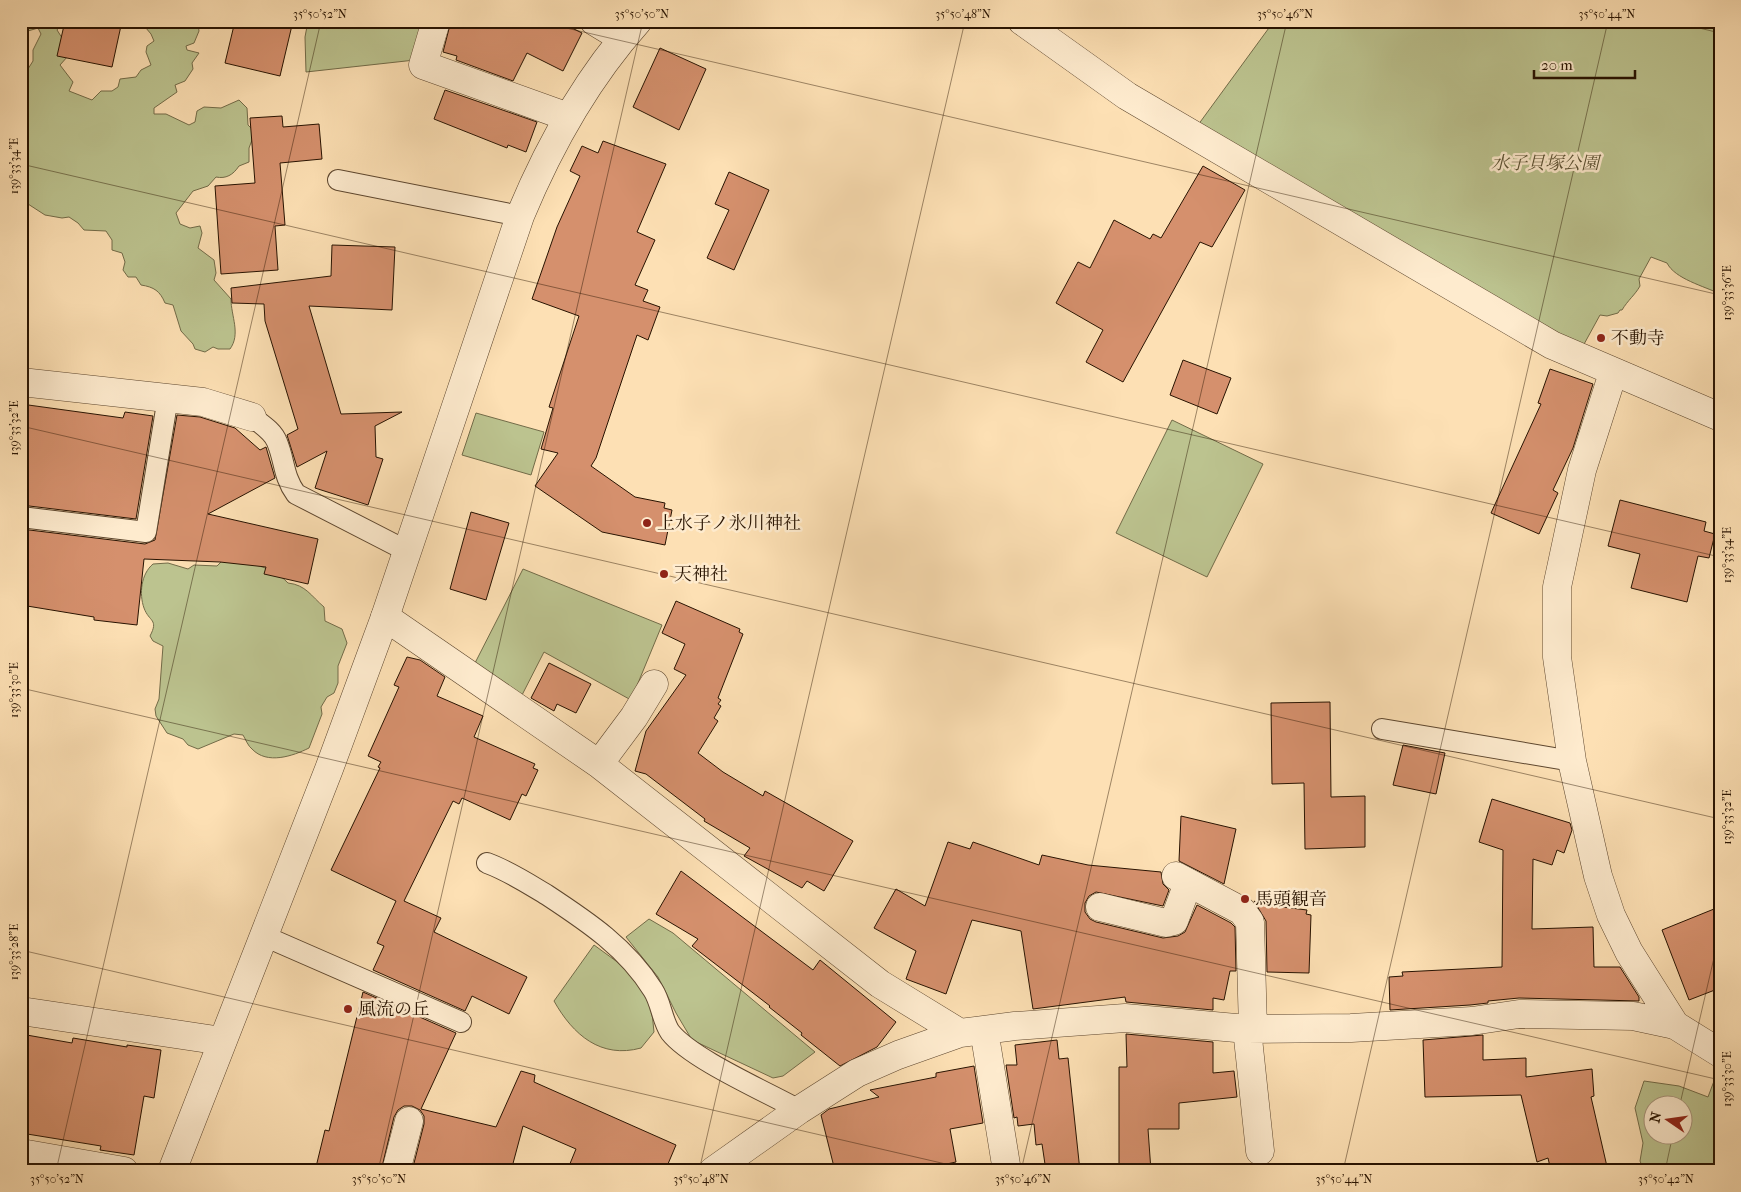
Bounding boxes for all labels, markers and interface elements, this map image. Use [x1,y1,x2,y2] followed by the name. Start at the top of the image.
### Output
[293,7,347,21] text: 35°50'52"N
[615,7,669,21] text: 35°50'50"N
[935,7,991,21] text: 35°50'48"N
[1257,7,1313,21] text: 35°50'46"N
[1579,7,1635,21] text: 35°50'44"N
[1534,48,1635,80] scale bar
[1541,56,1573,74] text: 20 m
[7,138,21,194] text: 139°33'34"E
[1491,153,1602,174] park label: 水子貝塚公園
[1720,265,1734,321] text: 139°33'36"E
[1611,328,1665,349] place label: 不動寺
[1595,332,1607,344] marker: 不動寺
[7,400,21,456] text: 139°33'32"E
[657,513,801,534] place label: 上水子ノ氷川神社
[641,517,653,529] marker: 上水子ノ氷川神社
[1720,527,1734,583] text: 139°33'34"E
[674,564,728,585] place label: 天神社
[658,568,670,580] marker: 天神社
[7,662,21,718] text: 139°33'30"E
[1720,789,1734,845] text: 139°33'32"E
[1255,889,1327,910] place label: 馬頭観音
[1239,893,1251,905] marker: 馬頭観音
[7,924,21,980] text: 139°33'28"E
[358,999,430,1020] place label: 風流の丘
[342,1003,354,1015] marker: 風流の丘
[1720,1051,1734,1107] text: 139°33'30"E
[1644,1094,1694,1144] north arrow
[1646,1110,1665,1124] text: N
[30,1172,84,1186] text: 35°50'52"N
[352,1172,406,1186] text: 35°50'50"N
[673,1172,729,1186] text: 35°50'48"N
[995,1172,1051,1186] text: 35°50'46"N
[1316,1172,1372,1186] text: 35°50'44"N
[1638,1172,1694,1186] text: 35°50'42"N

